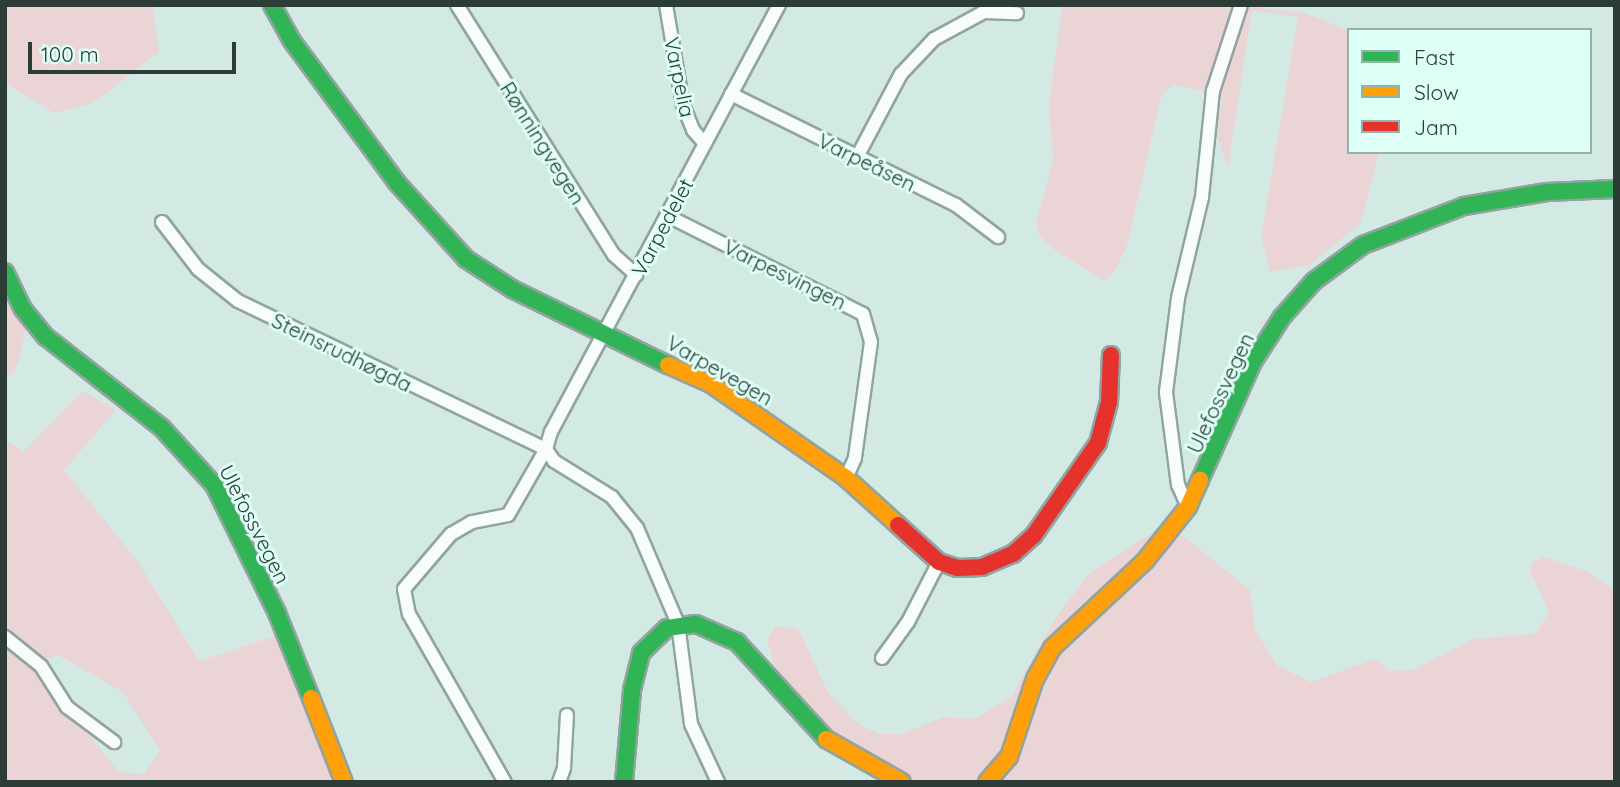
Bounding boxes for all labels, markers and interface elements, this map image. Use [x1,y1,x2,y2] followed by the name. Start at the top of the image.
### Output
[32,28,240,72] scale bar
[1347,28,1592,154] legend
[659,35,701,119] street label: Varpelia
[41,41,99,67] text: 100 m
[1414,44,1455,70] text: Fast
[495,77,591,209] street label: Rønningvegen
[1414,79,1459,105] text: Slow
[1414,114,1458,140] text: Jam
[814,127,920,197] street label: Varpeåsen
[626,174,698,280] street label: Varpedelet
[720,233,850,315] street label: Varpesvingen
[268,307,416,397] street label: Steinsrudhøgda
[662,329,778,411] street label: Varpevegen
[1181,329,1259,457] street label: Ulefossvegen
[214,460,296,588] street label: Ulefossvegen

